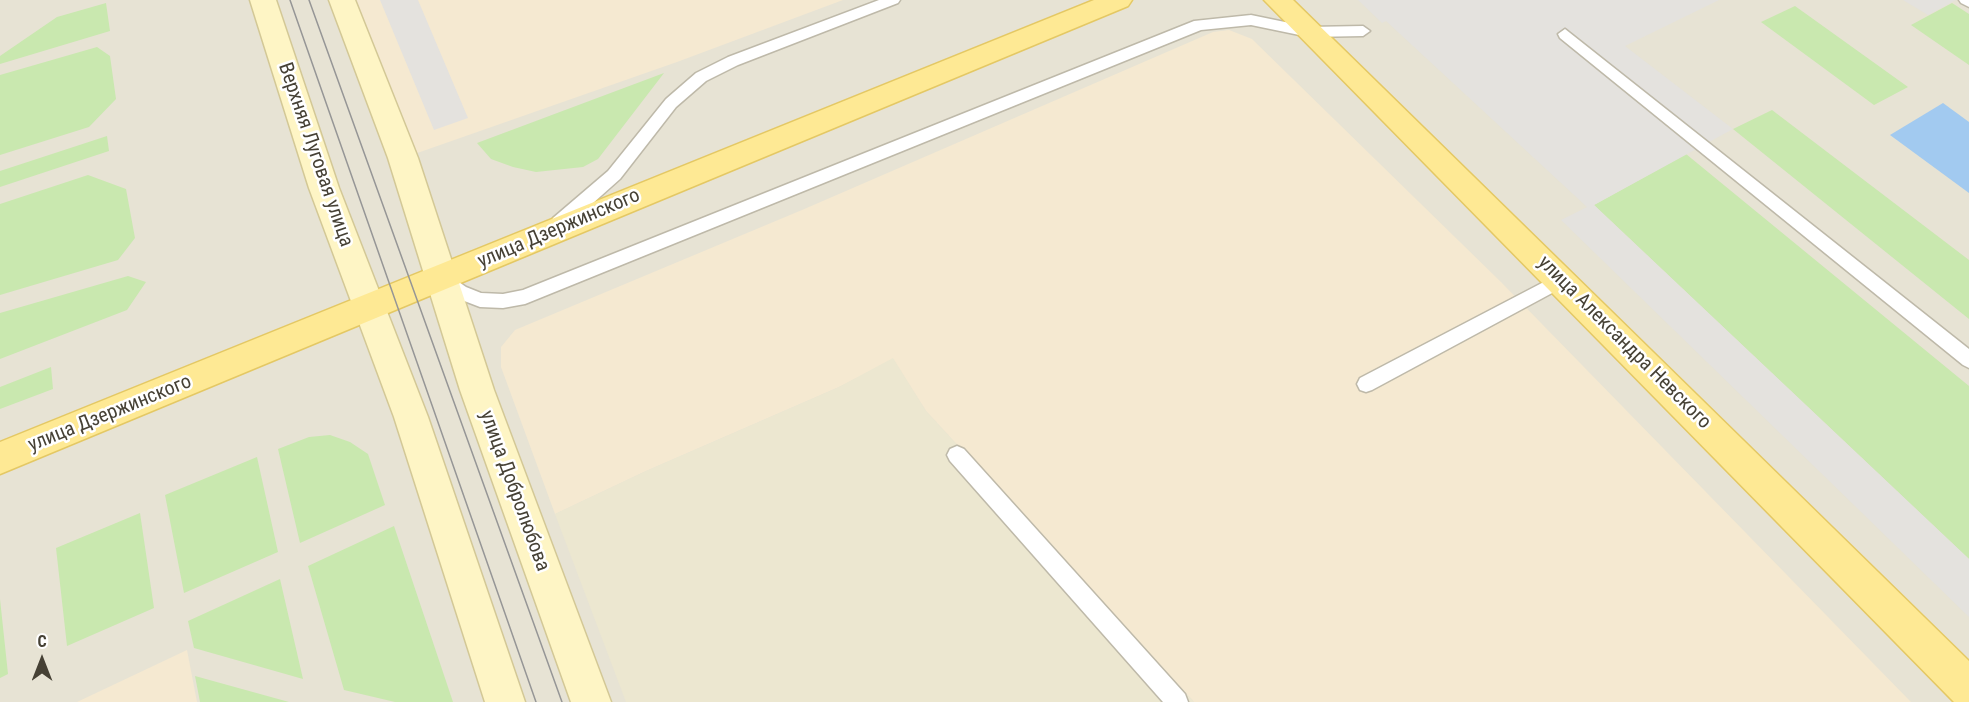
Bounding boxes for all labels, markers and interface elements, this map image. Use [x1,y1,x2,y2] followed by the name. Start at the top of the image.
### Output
[272,60,358,250] street label: Верхняя Луговая улица
[474,184,644,274] street label: улица Дзержинского
[1532,251,1716,435] street label: улица Александра Невского
[25,370,195,458] street label: улица Дзержинского
[474,407,554,575] street label: улица Добролюбова
[12,630,72,690] north arrow
[37,632,47,651] text: С

